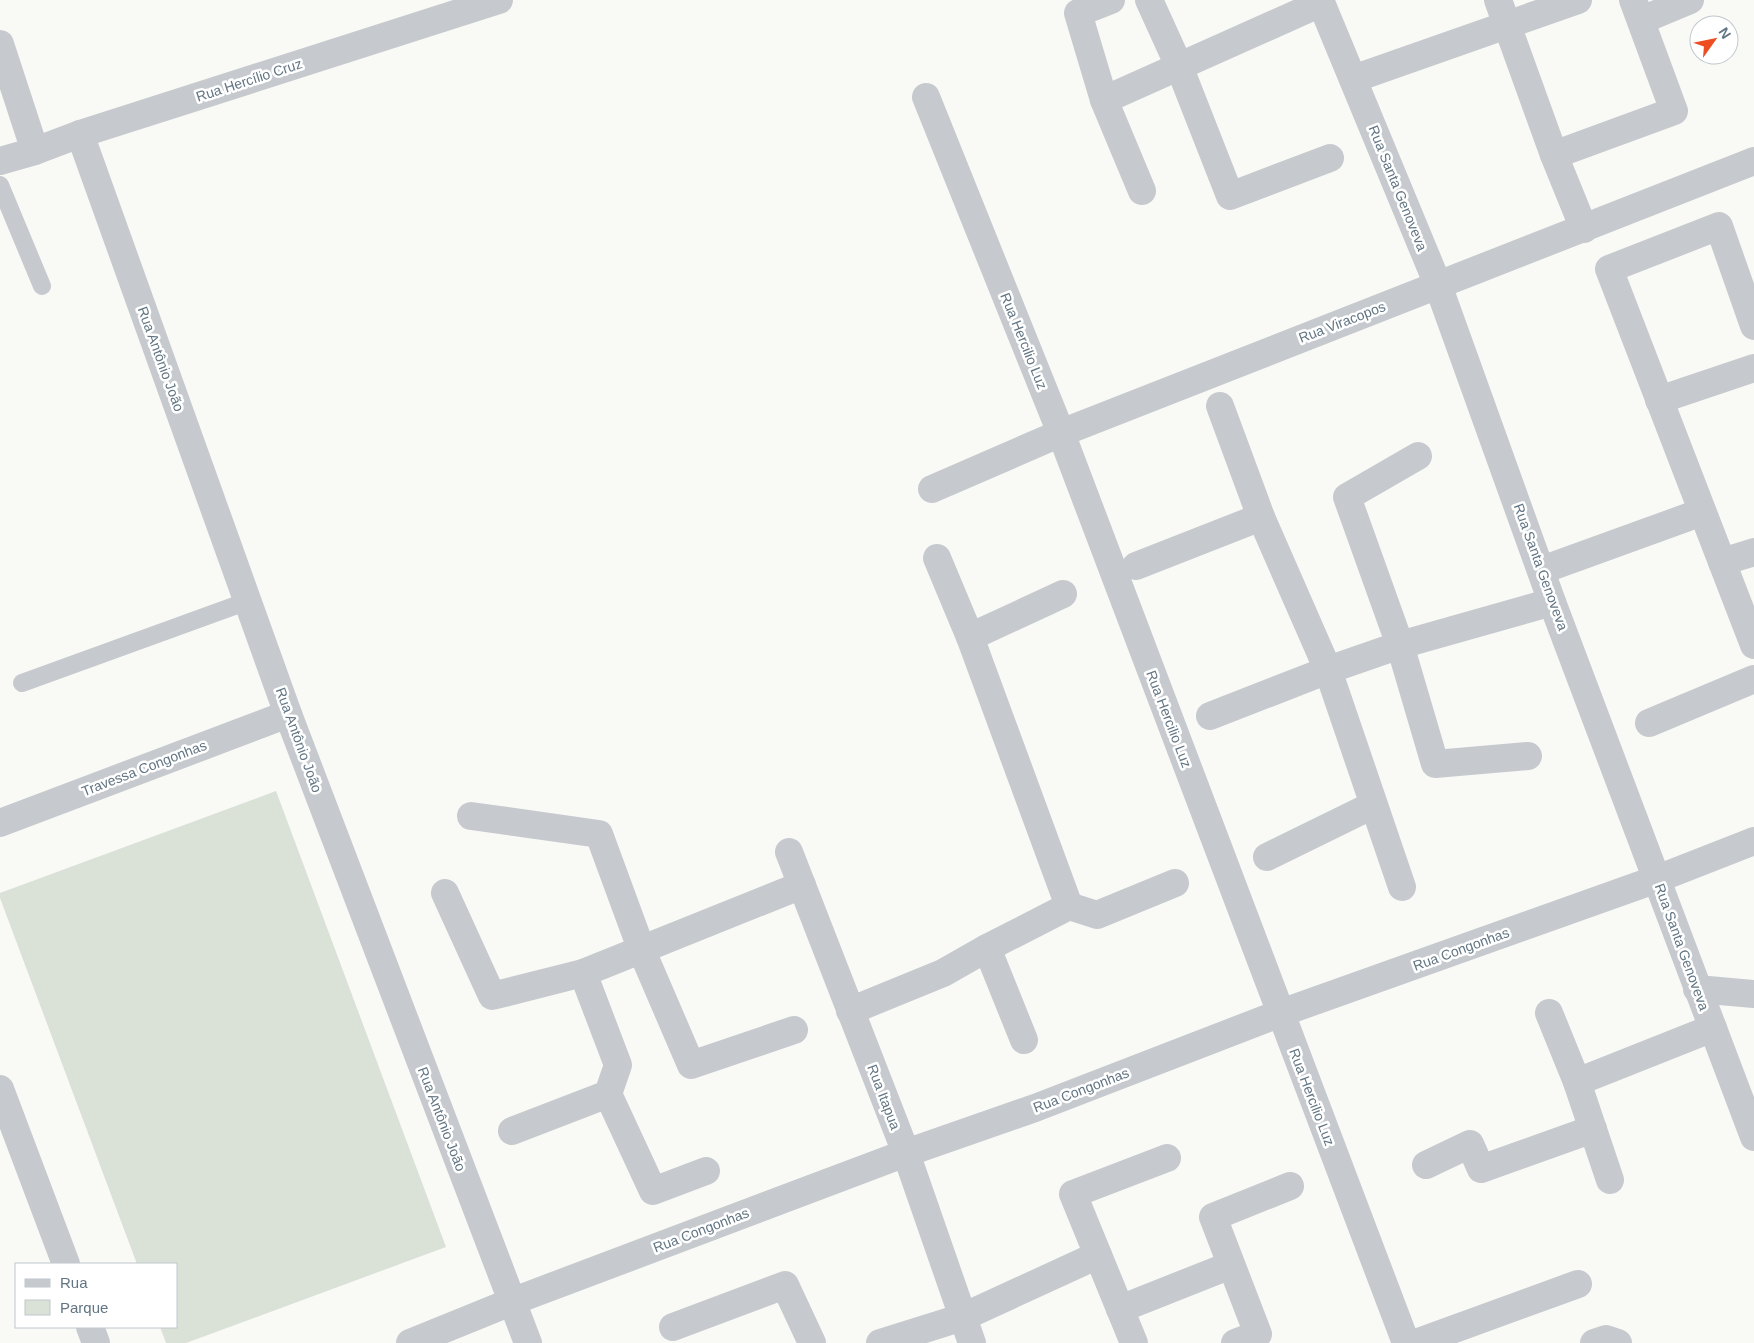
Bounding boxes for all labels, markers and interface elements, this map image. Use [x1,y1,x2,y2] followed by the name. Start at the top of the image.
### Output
[1689,15,1739,65] north arrow
[1715,24,1734,42] text: N
[194,55,304,105] street label: Rua Hercílio Cruz
[1366,123,1431,253] street label: Rua Santa Genoveva
[997,290,1051,392] street label: Rua Hercilio Luz
[1296,298,1388,346] street label: Rua Viracopos
[135,304,187,414] street label: Rua Antônio João
[1511,501,1571,633] street label: Rua Santa Genoveva
[1143,668,1195,770] street label: Rua Hercilio Luz
[273,685,325,795] street label: Rua Antônio João
[79,737,209,799] street label: Travessa Congonhas
[1652,881,1712,1013] street label: Rua Santa Genoveva
[1411,924,1511,974] street label: Rua Congonhas
[1286,1046,1338,1148] street label: Rua Hercilio Luz
[864,1062,904,1132] street label: Rua Itapua
[1031,1064,1131,1116] street label: Rua Congonhas
[415,1065,469,1174] street label: Rua Antônio João
[651,1204,751,1256] street label: Rua Congonhas
[15,1263,178,1328] legend
[60,1274,88,1291] text: Rua
[60,1299,108,1316] text: Parque

